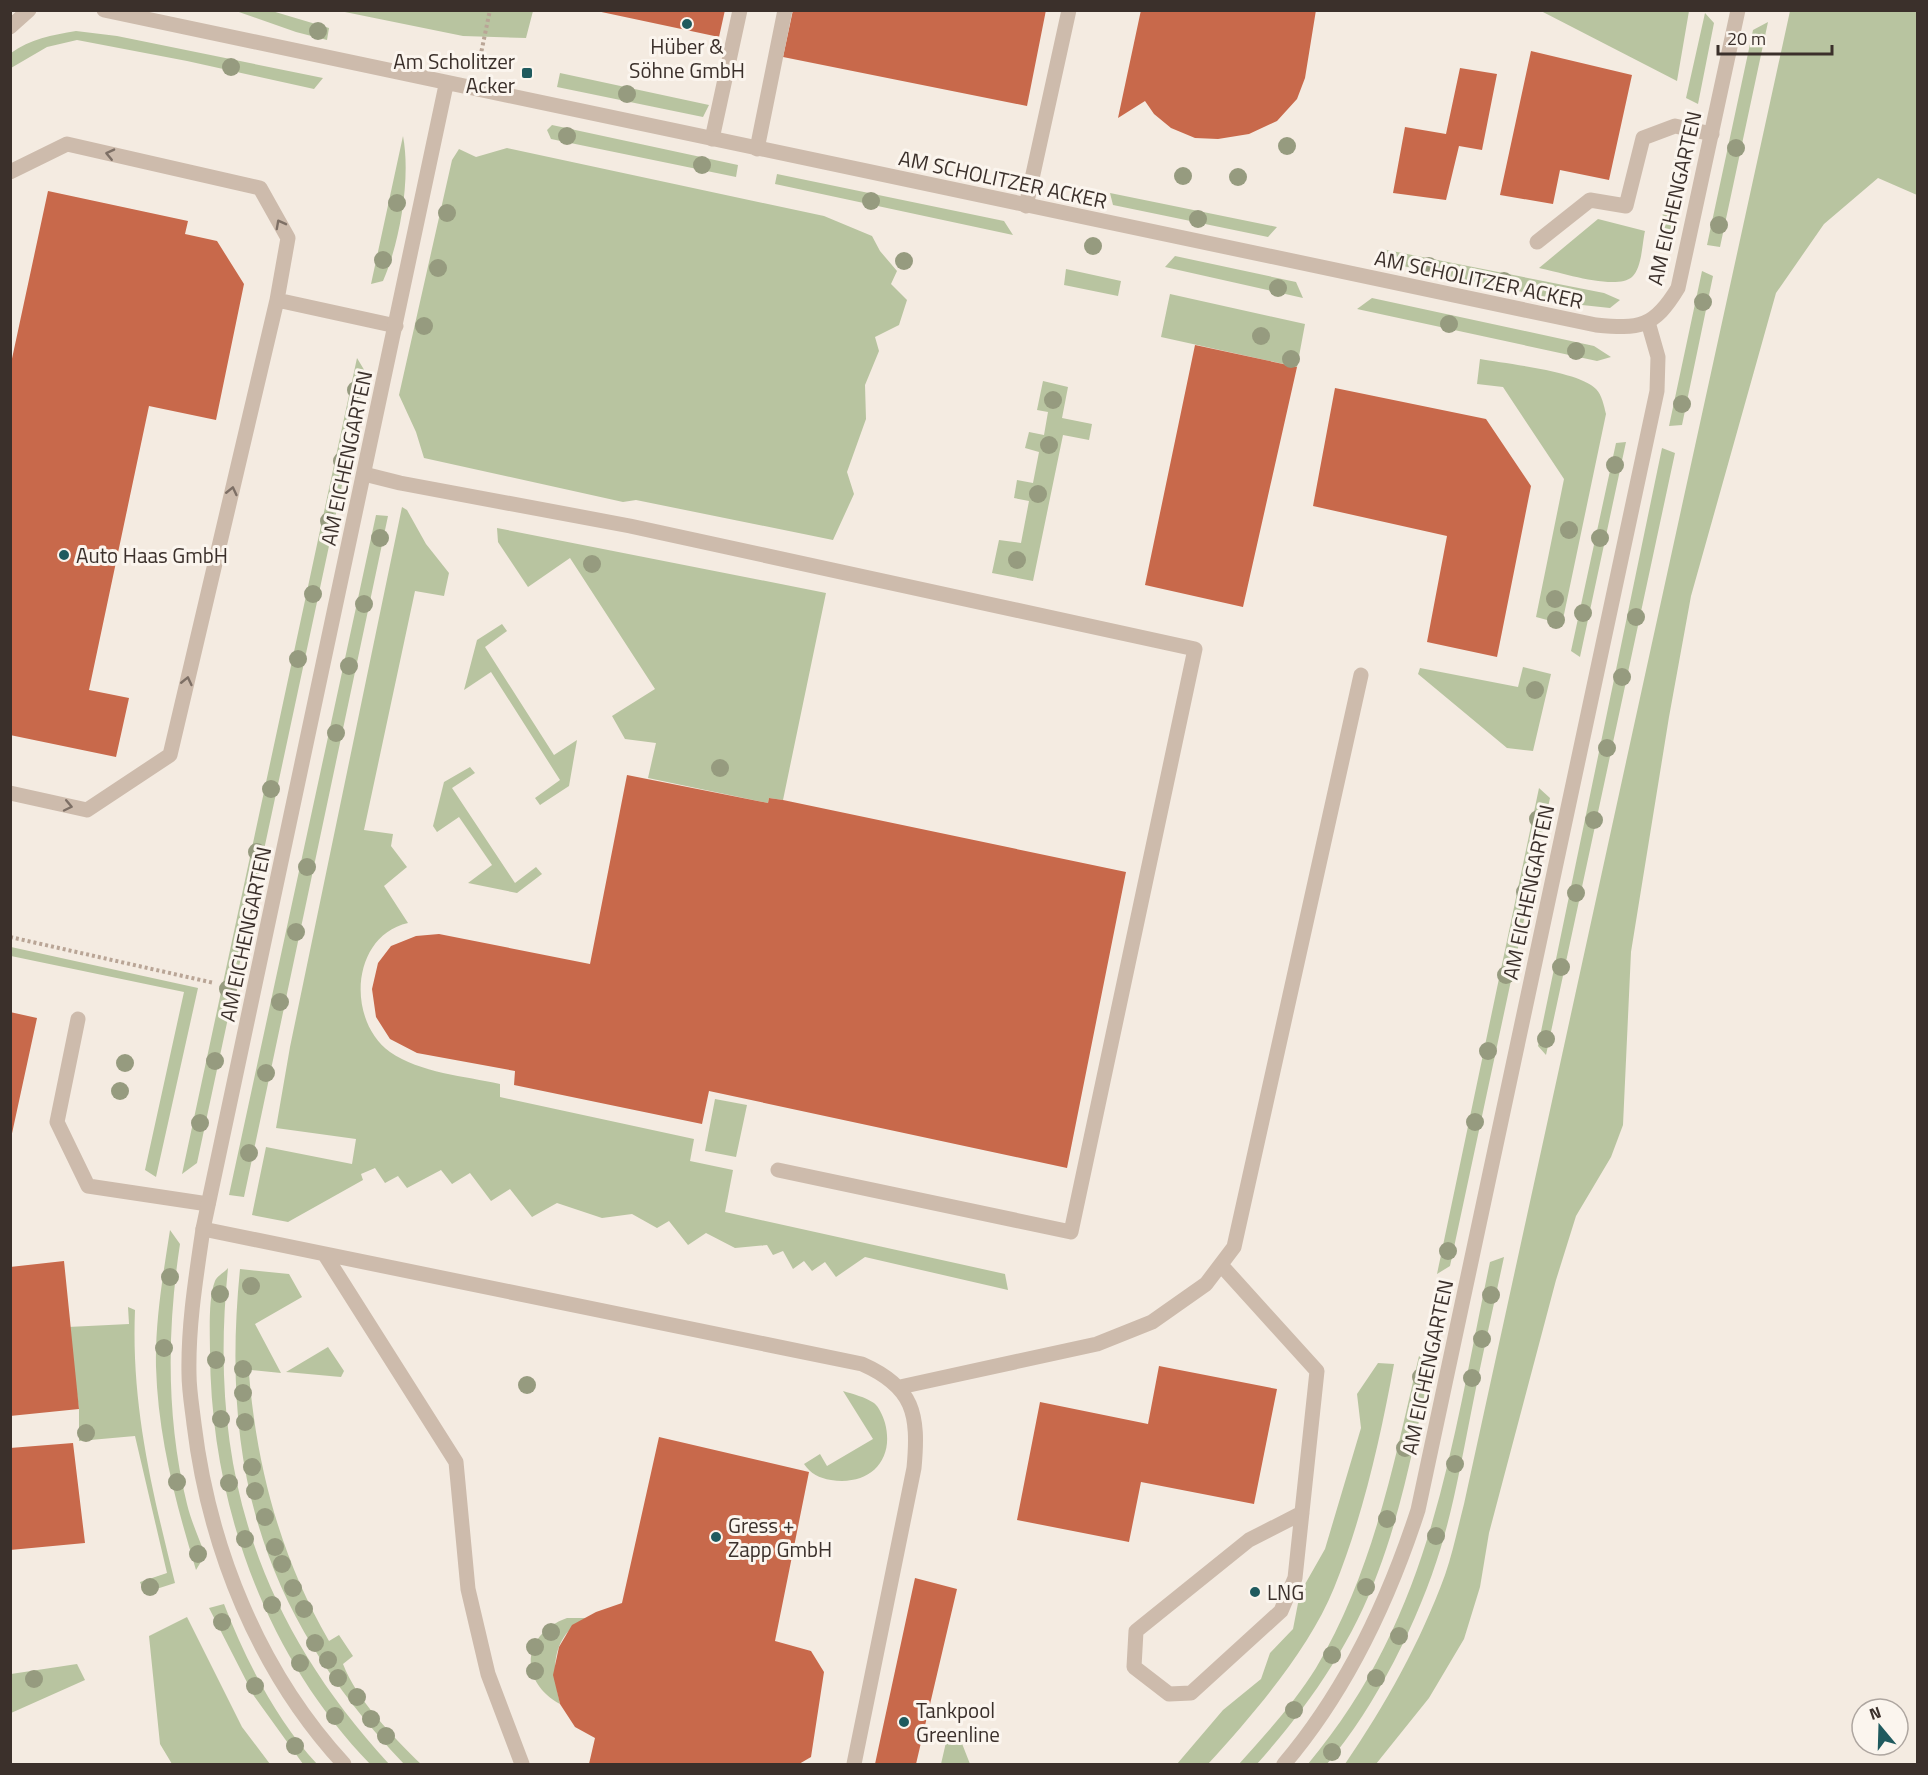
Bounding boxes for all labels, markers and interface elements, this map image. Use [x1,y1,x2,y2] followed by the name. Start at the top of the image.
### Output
[680,17,694,31] marker: Hüber & Söhne GmbH
[1718,18,1832,56] scale bar
[1727,25,1766,52] text: 20 m
[629,30,745,86] place label: Hüber & Söhne GmbH
[393,45,515,101] place label: Am Scholitzer Acker
[520,66,534,80] marker: Am Scholitzer Acker
[1638,108,1710,288] street label: AM EICHENGARTEN
[896,141,1110,217] street label: AM SCHOLITZER ACKER
[105,148,115,161] one-way arrow
[276,220,287,230] one-way arrow
[1372,241,1586,317] street label: AM SCHOLITZER ACKER
[312,368,380,548] street label: AM EICHENGARTEN
[224,487,237,497] one-way arrow
[76,539,228,571] place label: Auto Haas GmbH
[57,548,71,562] marker: Auto Haas GmbH
[180,676,193,686] one-way arrow
[62,798,72,811] one-way arrow
[1494,802,1562,982] street label: AM EICHENGARTEN
[211,844,279,1024] street label: AM EICHENGARTEN
[1393,1277,1461,1457] street label: AM EICHENGARTEN
[728,1509,832,1565] place label: Gress + Zapp GmbH
[709,1530,723,1544] marker: Gress + Zapp GmbH
[1267,1576,1304,1608] place label: LNG
[1248,1585,1262,1599] marker: LNG
[916,1694,1000,1750] place label: Tankpool Greenline
[1850,1697,1910,1757] north arrow
[1866,1700,1884,1726] text: N
[897,1715,911,1729] marker: Tankpool Greenline

